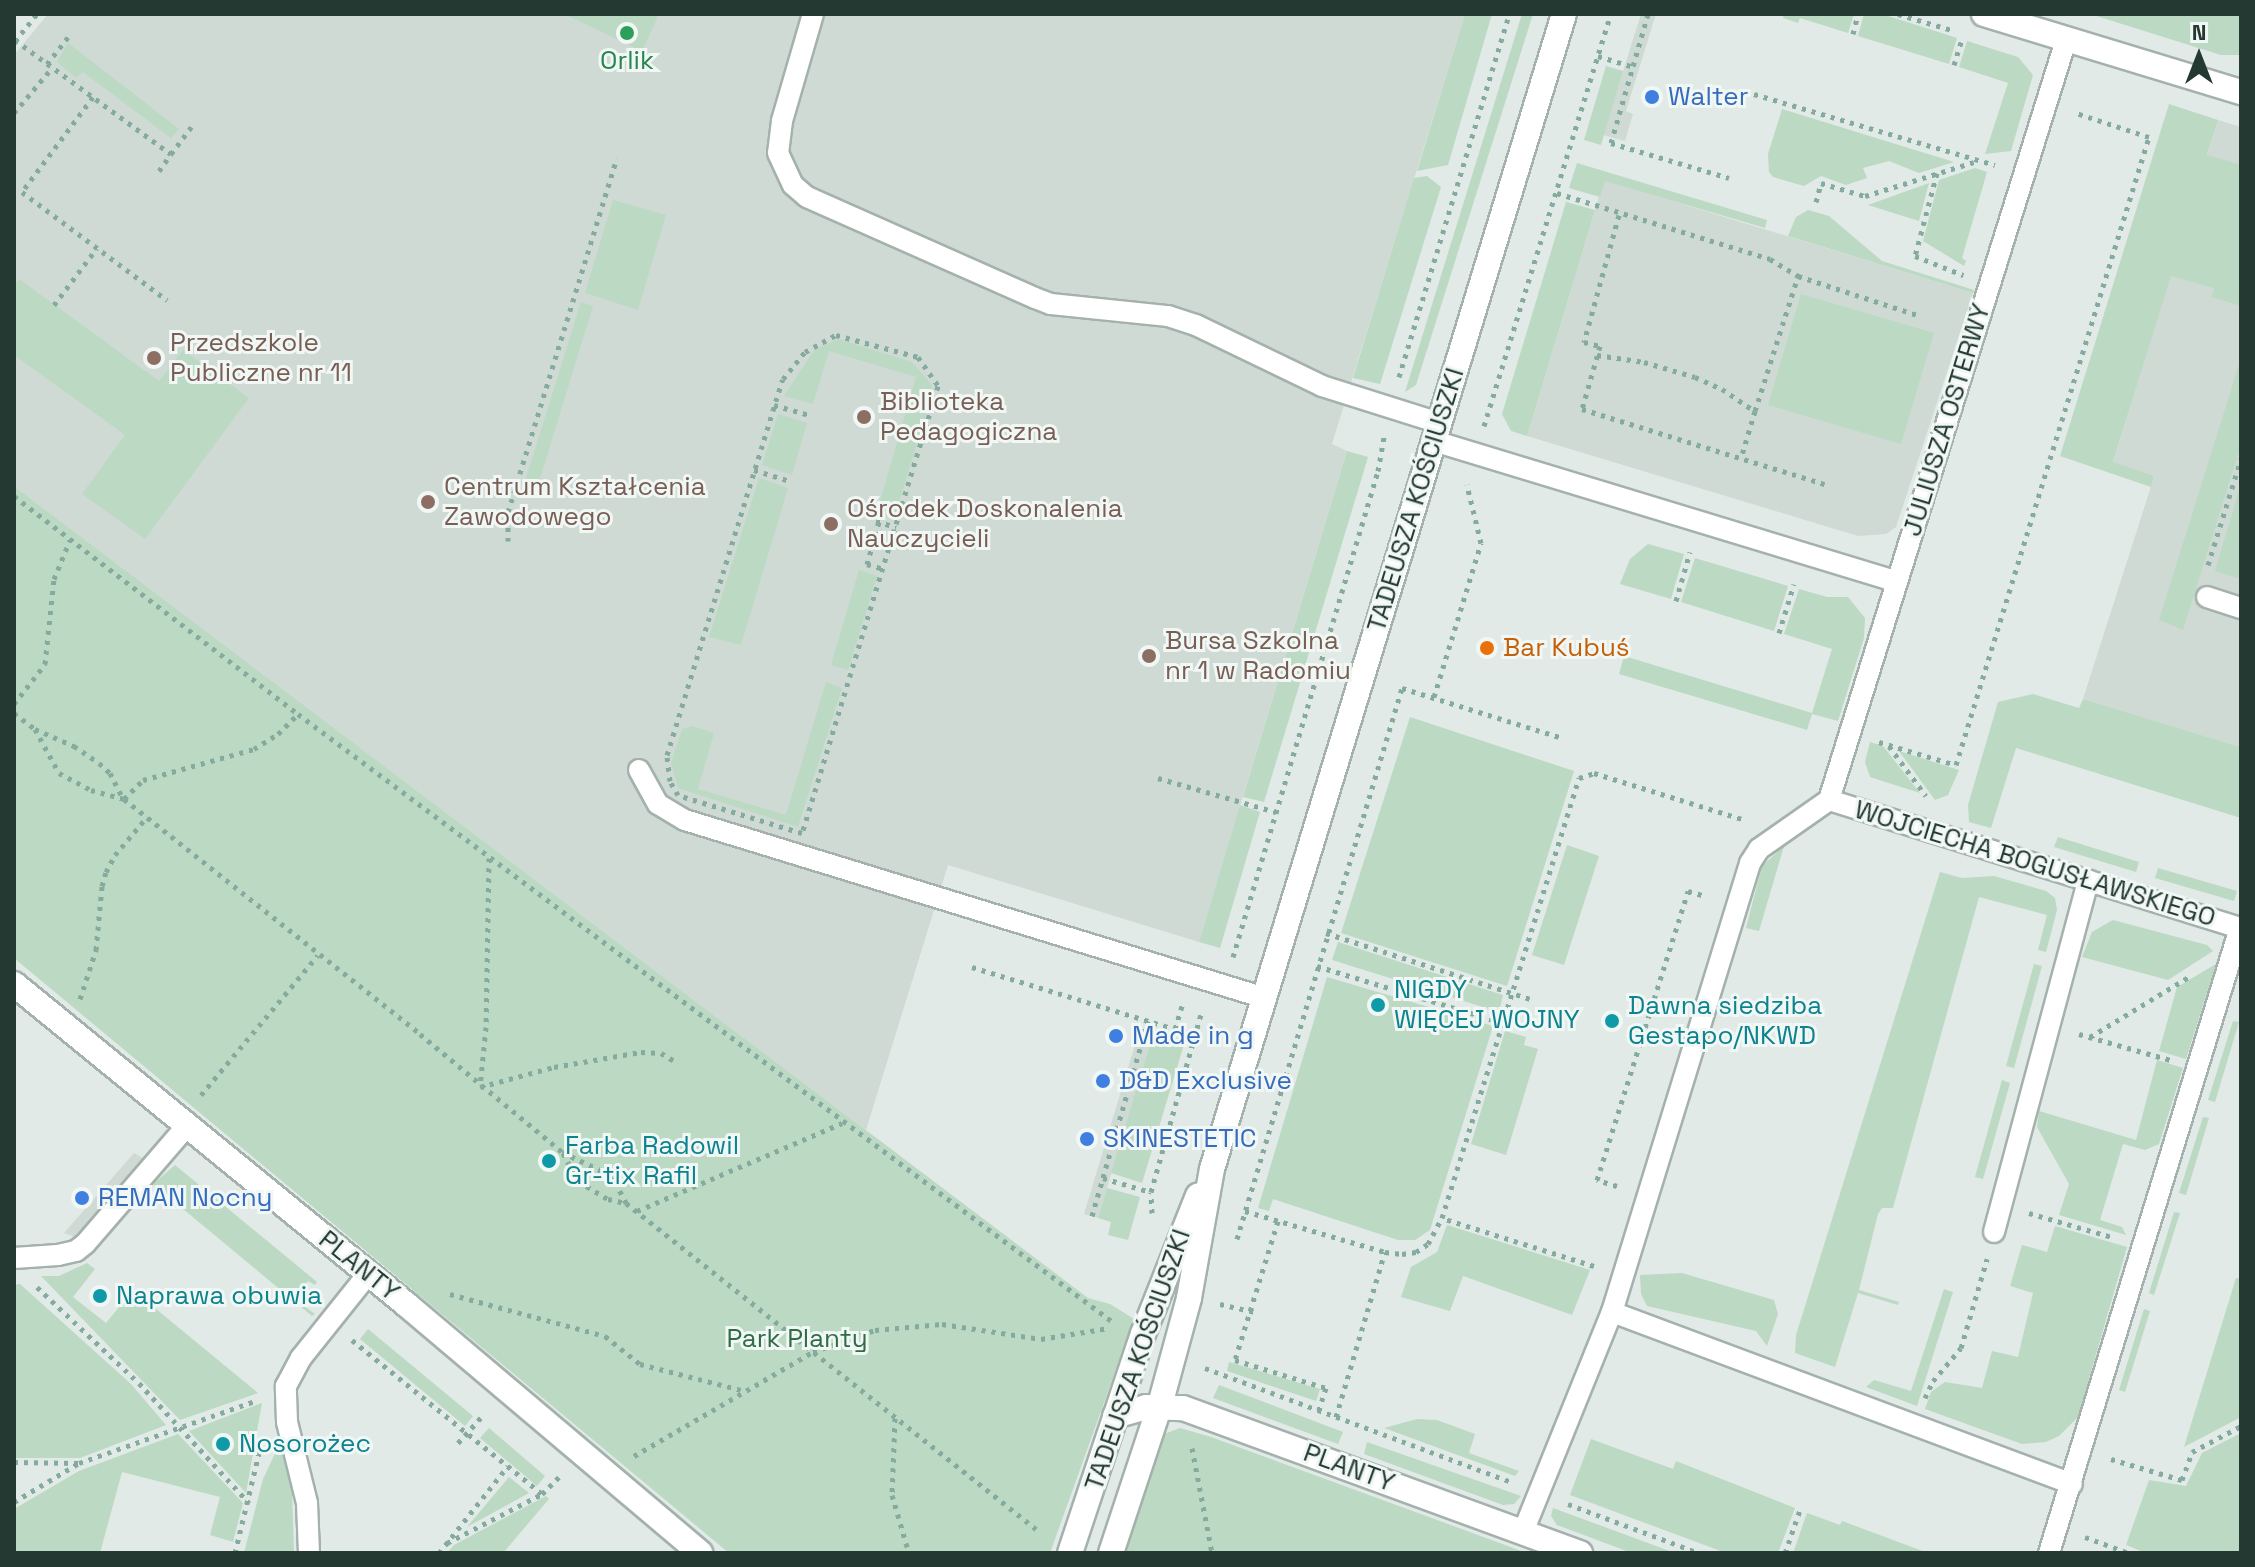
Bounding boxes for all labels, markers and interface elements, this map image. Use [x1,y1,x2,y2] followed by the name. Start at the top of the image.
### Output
[2159,16,2239,96] north arrow
[2192,18,2206,46] text: N
[618,24,636,42] marker: Orlik
[600,45,654,77] place label: Orlik
[1668,81,1748,113] place label: Walter
[1643,88,1661,106] marker: Walter
[1897,300,1997,540] street label: JULIUSZA OSTERWY
[170,327,352,388] place label: Przedszkole Publiczne nr 11
[145,349,163,367] marker: Przedszkole Publiczne nr 11
[1361,364,1471,636] street label: TADEUSZA KOŚCIUSZKI
[880,386,1057,448] place label: Biblioteka Pedagogiczna
[855,408,873,426] marker: Biblioteka Pedagogiczna
[444,471,706,532] place label: Centrum Kształcenia Zawodowego
[419,493,437,511] marker: Centrum Kształcenia Zawodowego
[847,493,1123,554] place label: Ośrodek Doskonalenia Nauczycieli
[822,515,840,533] marker: Ośrodek Doskonalenia Nauczycieli
[1165,625,1351,686] place label: Bursa Szkolna nr 1 w Radomiu
[1503,632,1629,664] place label: Bar Kubuś
[1478,639,1496,657] marker: Bar Kubuś
[1140,647,1158,665] marker: Bursa Szkolna nr 1 w Radomiu
[1851,794,2219,934] street label: WOJCIECHA BOGUSŁAWSKIEGO
[1394,974,1580,1036] place label: NIGDY WIĘCEJ WOJNY
[1628,990,1822,1052] place label: Dawna siedziba Gestapo/NKWD
[1369,996,1387,1014] marker: NIGDY WIĘCEJ WOJNY
[1603,1012,1621,1030] marker: Dawna siedziba Gestapo/NKWD
[1132,1020,1254,1052] place label: Made in g
[1107,1027,1125,1045] marker: Made in g
[1119,1065,1292,1097] place label: D&D Exclusive
[1094,1072,1112,1090] marker: D&D Exclusive
[1103,1123,1256,1155] place label: SKINESTETIC
[565,1130,739,1192] place label: Farba Radowil Gr-tix Rafil
[1078,1130,1096,1148] marker: SKINESTETIC
[540,1152,558,1170] marker: Farba Radowil Gr-tix Rafil
[98,1182,272,1214] place label: REMAN Nocny
[73,1189,91,1207] marker: REMAN Nocny
[312,1224,406,1308] street label: PLANTY
[1079,1225,1197,1495] street label: TADEUSZA KOŚCIUSZKI
[116,1280,322,1312] place label: Naprawa obuwia
[91,1287,109,1305] marker: Naprawa obuwia
[726,1323,868,1355] park label: Park Planty
[239,1428,371,1460] place label: Nosorożec
[214,1435,232,1453] marker: Nosorożec
[1299,1437,1399,1499] street label: PLANTY

